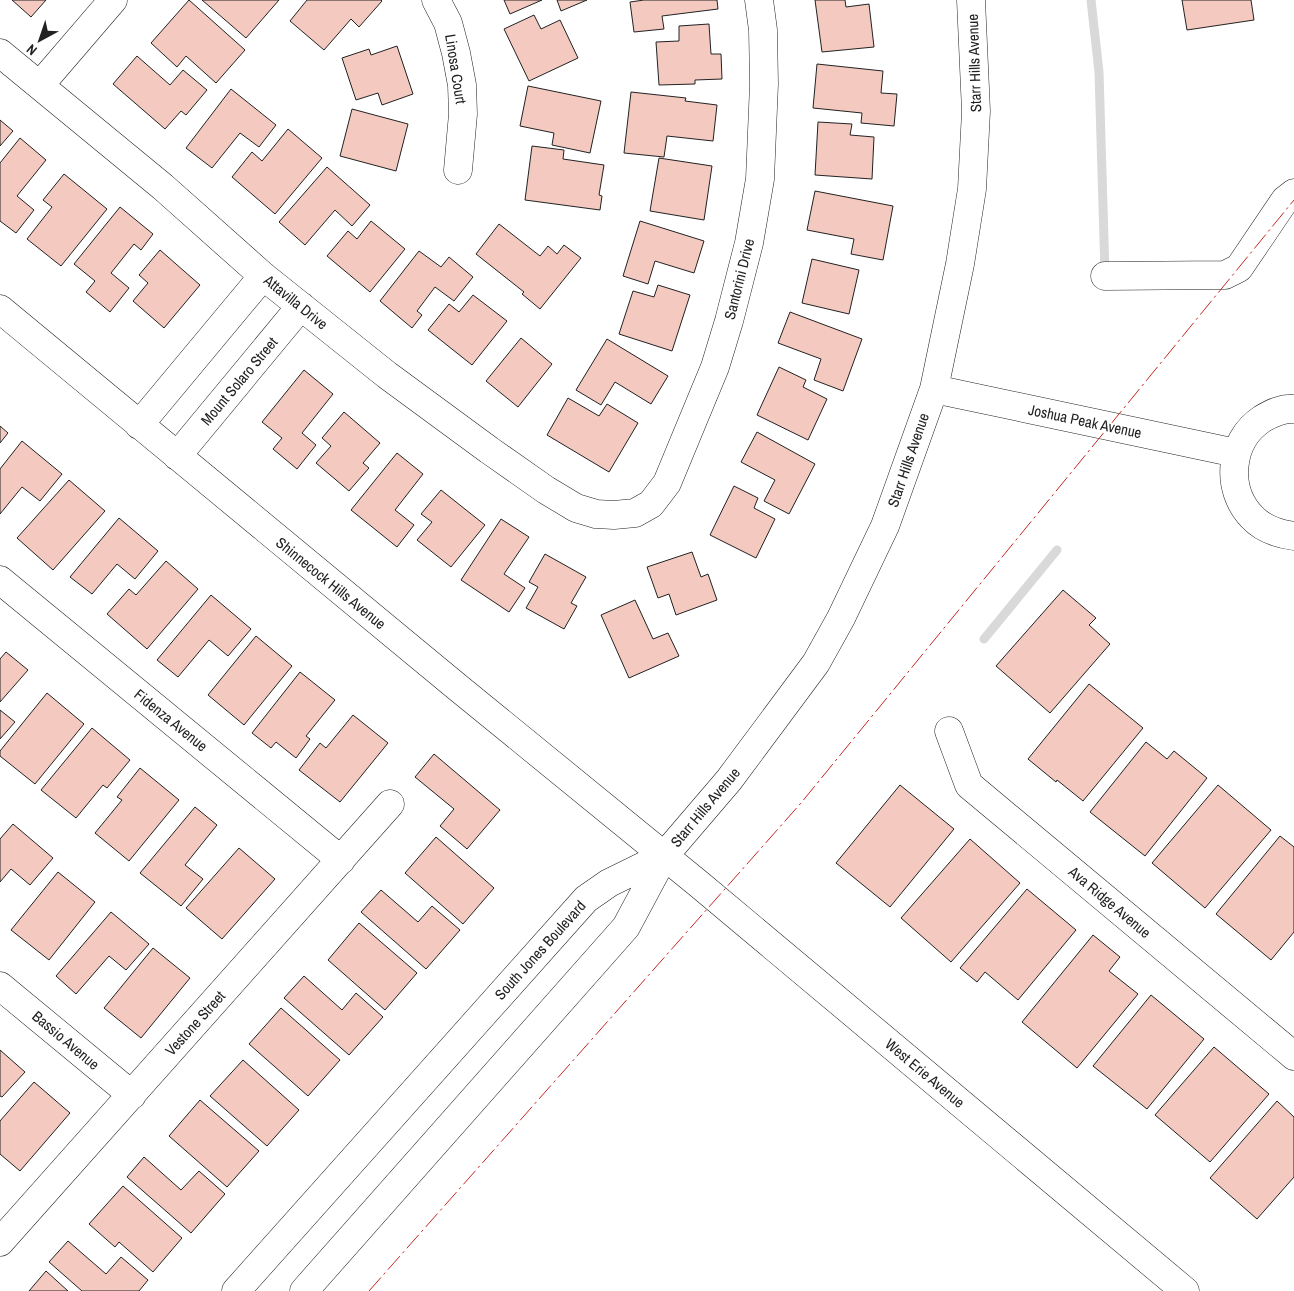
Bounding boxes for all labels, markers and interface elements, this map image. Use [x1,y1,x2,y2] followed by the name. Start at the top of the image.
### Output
[962,13,986,112] street label: Starr Hills Avenue
[15,15,65,65] north arrow
[440,33,472,106] street label: Linosa Court
[23,40,41,60] text: N
[719,236,759,322] street label: Santorini Drive
[259,269,332,334] street label: Attavilla Drive
[196,332,283,430] street label: Mount Solaro Street
[1026,399,1144,443] street label: Joshua Peak Avenue
[882,410,934,510] street label: Starr Hills Avenue
[272,532,391,634] street label: Shinnecock Hills Avenue
[130,684,212,756] street label: Fidenza Avenue
[665,763,745,851] street label: Starr Hills Avenue
[1064,861,1156,943] street label: Ava Ridge Avenue
[490,896,590,1004] street label: South Jones Boulevard
[160,986,230,1060] street label: Vestone Street
[28,1006,104,1074] street label: Bassio Avenue
[881,1033,969,1113] street label: West Erie Avenue

